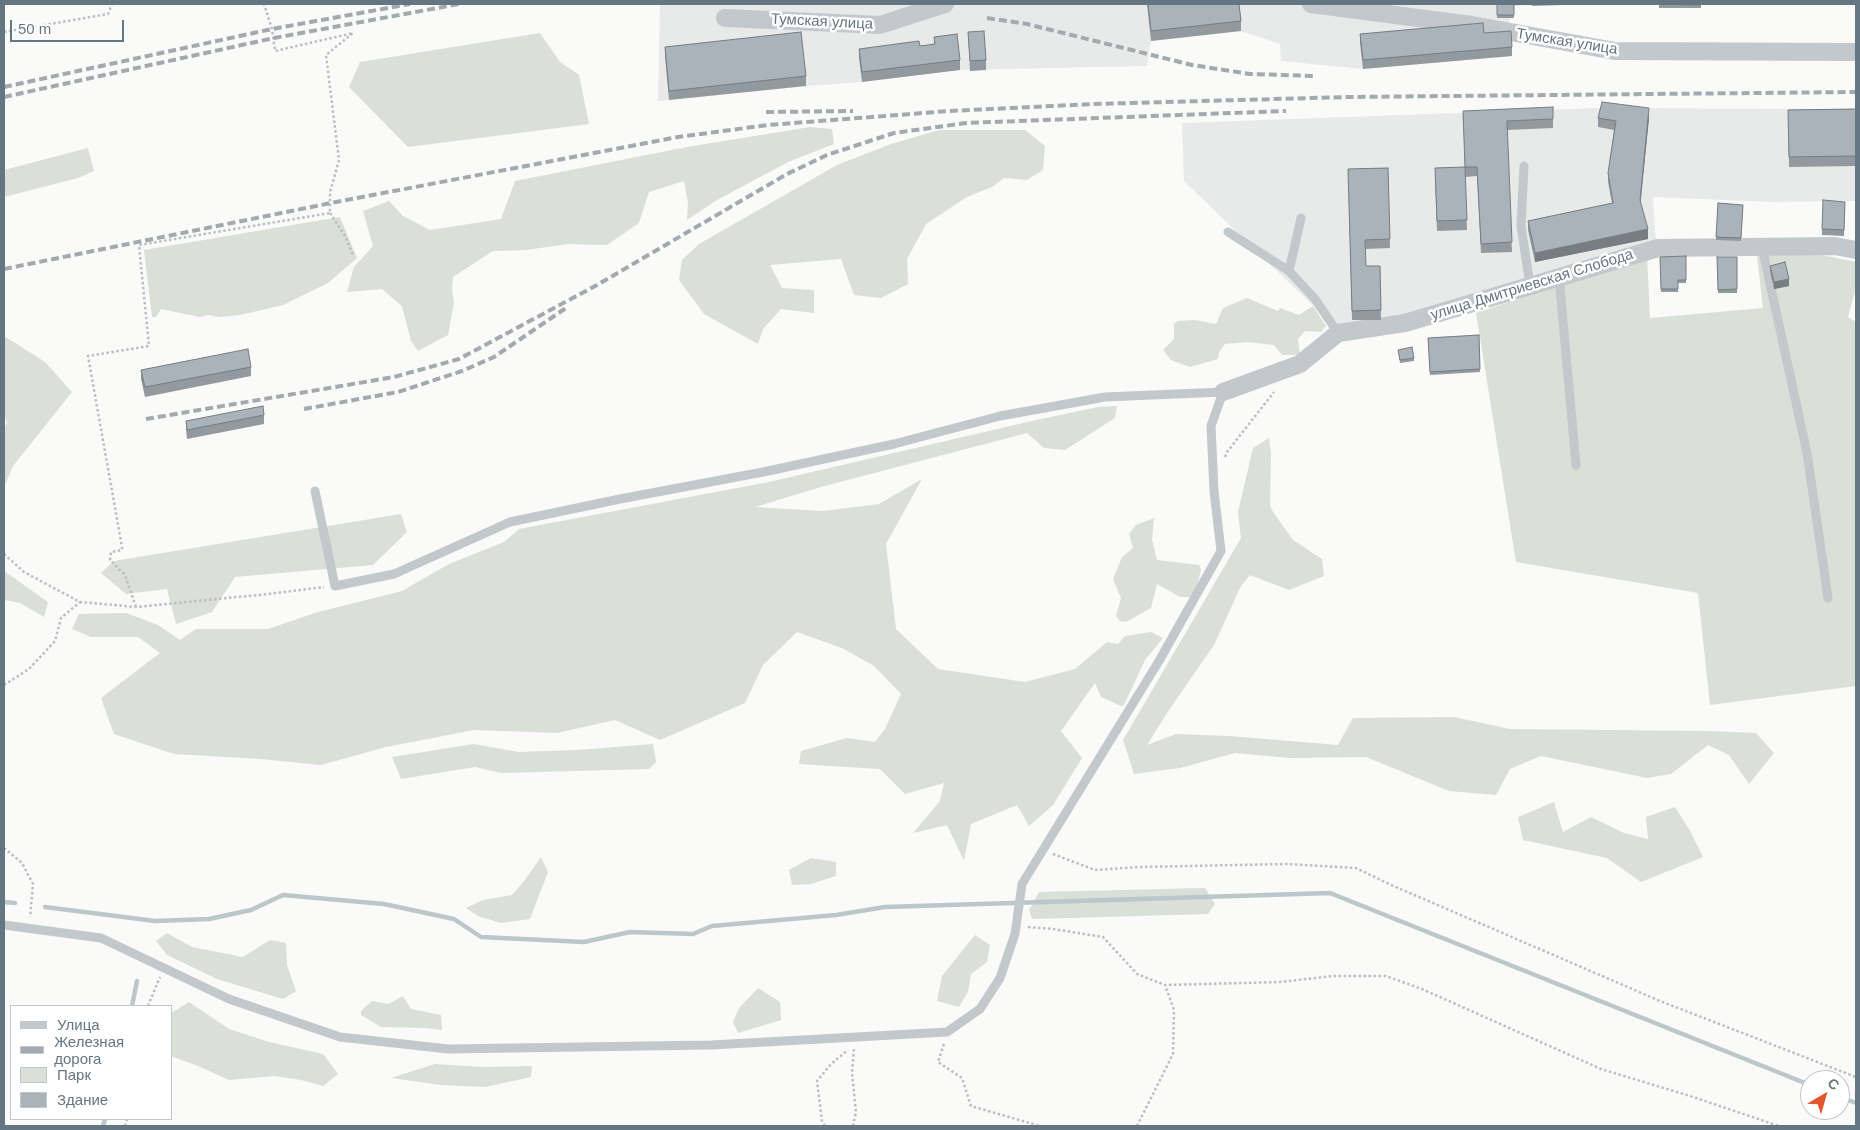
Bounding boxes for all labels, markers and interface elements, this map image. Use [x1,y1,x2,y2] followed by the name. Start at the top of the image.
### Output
[12,10,126,42] scale bar
[770,10,874,34] street label: Тумская улица
[18,20,51,37] text: 50 m
[1515,25,1619,59] street label: Тумская улица
[1429,246,1635,324] street label: улица Дмитриевская Слобода
[10,1005,172,1120] legend
[57,1016,100,1033] text: Улица
[54,1033,124,1067] text: Железная дорога
[57,1066,91,1083] text: Парк
[1800,1070,1850,1120] north arrow
[1825,1075,1843,1093] text: С
[57,1091,108,1108] text: Здание

